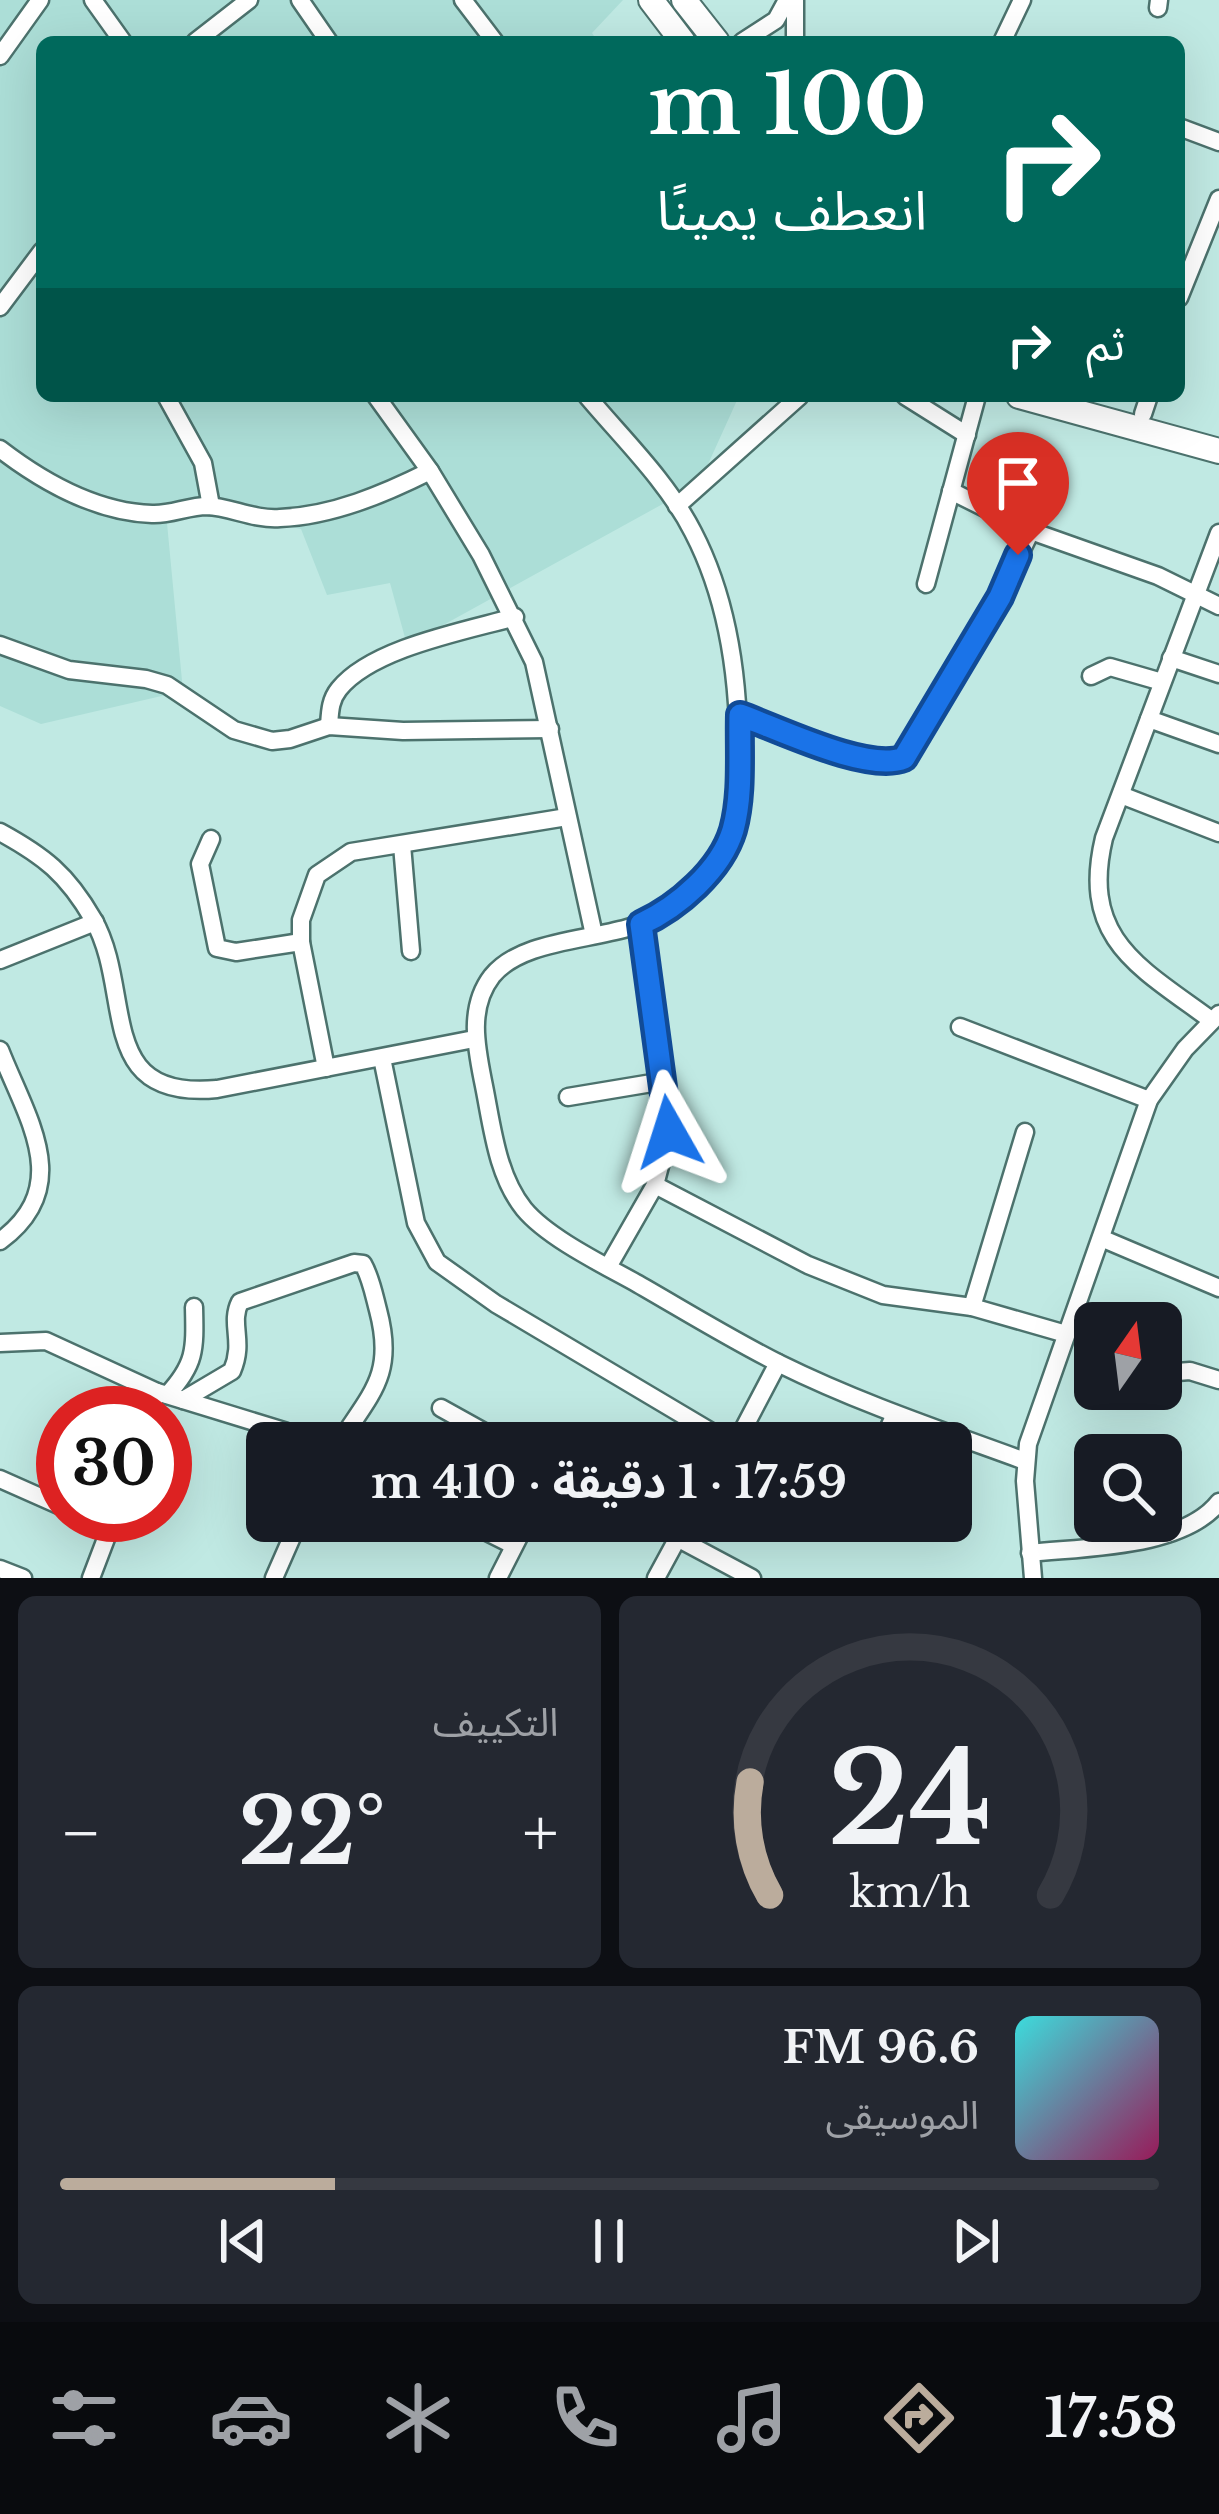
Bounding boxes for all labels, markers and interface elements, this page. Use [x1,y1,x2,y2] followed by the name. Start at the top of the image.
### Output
[648,53,927,157] text: 100 m
[969,84,1125,240] icon: right
[657,178,927,245] text: انعطف يمينًا
[996,312,1062,378] icon: right
[1086,316,1125,372] text: ثم
[967,432,1069,555] pin
[985,450,1051,516] icon: arrive
[606,1069,732,1195] position arrow
[1074,1302,1182,1410] north arrow
[1074,1302,1182,1542] map controls
[36,1386,192,1542] speed limit sign: 30
[1074,1434,1182,1542] button: search
[371,1454,847,1510] text: 17:59 · 1 دقيقة · 410 m
[433,1698,559,1747] text: التكييف
[828,1723,992,1878] text: 24
[238,1777,386,1888] text: 22°
[60,1792,102,1874] text: −
[522,1792,558,1874] text: +
[849,1865,971,1919] text: km/h
[782,2019,979,2075] text: 96.6 FM
[825,2091,979,2140] text: الموسيقى
[210,2208,276,2274] icon: previous
[576,2208,642,2274] icon: pause
[943,2208,1009,2274] icon: next
[42,2376,126,2460] icon: filters
[209,2376,293,2460] icon: car
[376,2376,460,2460] icon: climate
[543,2376,627,2460] icon: phone
[710,2376,794,2460] icon: music
[877,2376,961,2460] icon: directions
[1044,2385,1177,2452] text: 17:58

